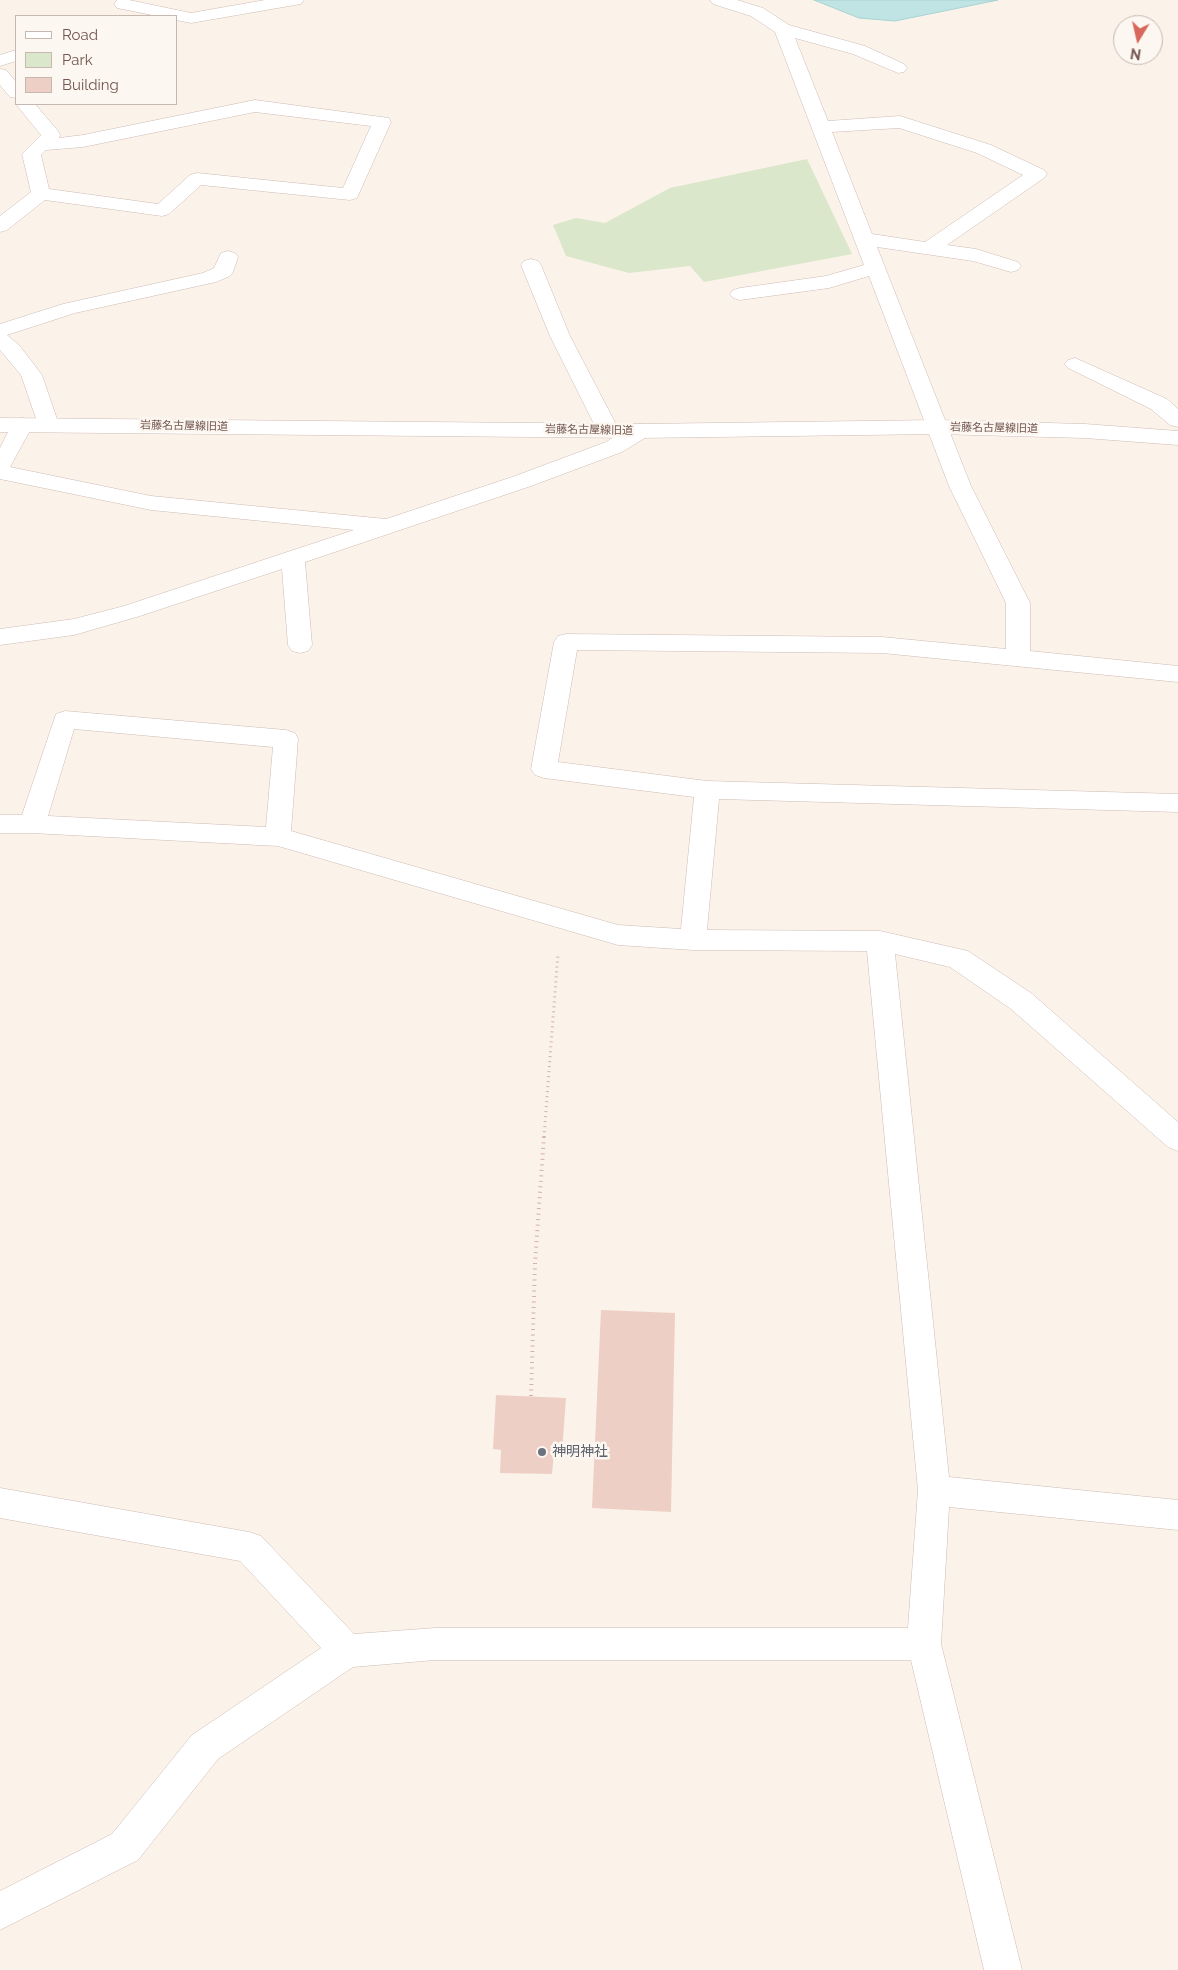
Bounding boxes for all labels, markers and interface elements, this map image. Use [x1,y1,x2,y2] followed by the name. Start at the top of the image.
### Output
[15,15,178,105] legend
[1113,15,1163,65] north arrow
[62,26,98,44] text: Road
[1129,45,1142,63] text: N
[62,51,93,69] text: Park
[62,76,119,94] text: Building
[140,419,228,433] street label: 岩藤名古屋線旧道
[950,421,1038,435] street label: 岩藤名古屋線旧道
[545,423,633,437] street label: 岩藤名古屋線旧道
[552,1444,608,1460] place label: 神明神社
[536,1446,548,1458] marker: 神明神社

